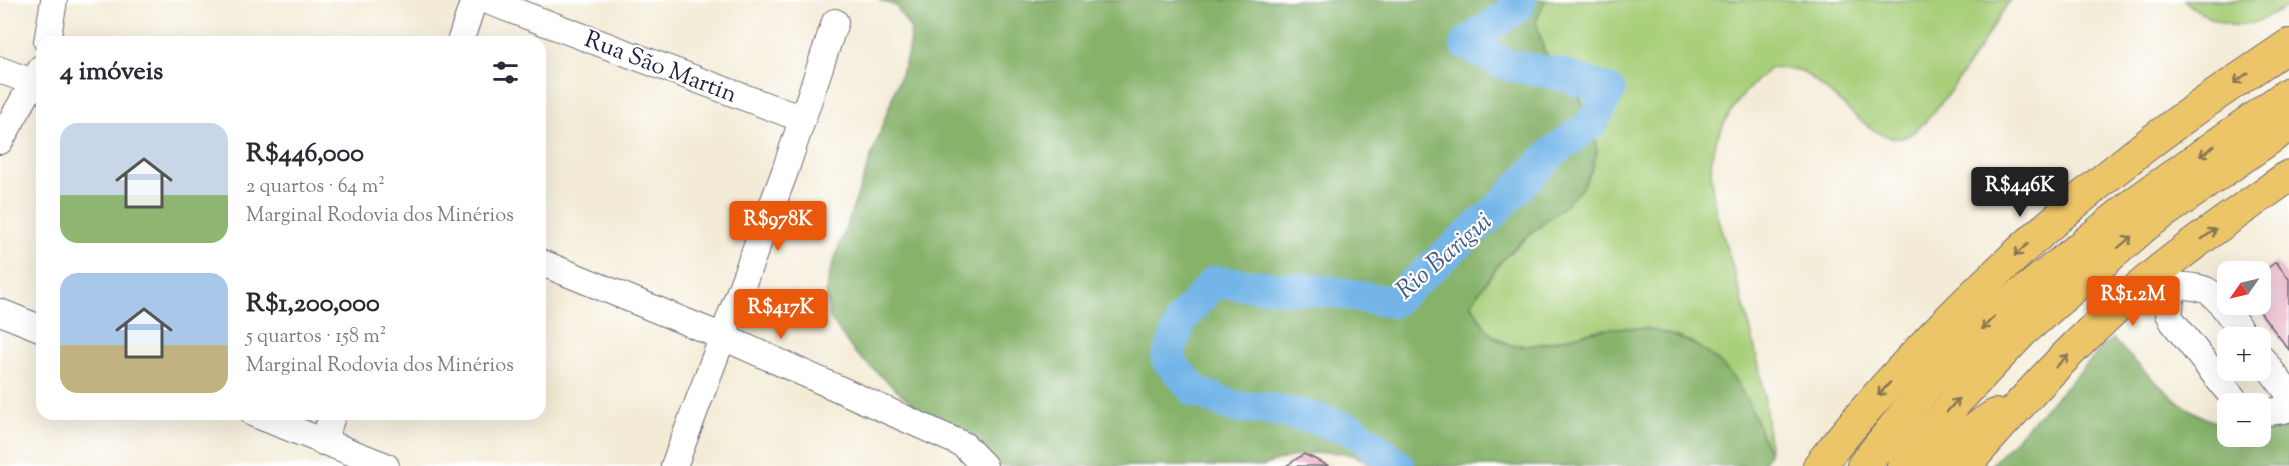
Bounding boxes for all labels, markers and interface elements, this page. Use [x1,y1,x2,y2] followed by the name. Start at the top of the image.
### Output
[579,23,741,113] street label: Rua São Martin
[60,54,163,91] text: 4 imóveis
[489,56,522,89] icon: filters
[2233,72,2249,84] one-way arrow
[246,136,364,173] text: R$446,000
[2200,145,2216,157] one-way arrow
[108,147,180,219] icon: home
[1971,167,2069,218] pin: R$446K
[1985,172,2055,201] text: R$446K
[246,173,385,202] text: 2 quartos · 64 m²
[729,201,827,252] pin: R$978K
[246,202,514,231] text: Marginal Rodovia dos Minérios
[1389,205,1501,309] water label: Rio Barigui
[743,206,813,235] text: R$978K
[2200,228,2216,240] one-way arrow
[2118,235,2133,249] one-way arrow
[2014,243,2029,257] one-way arrow
[2217,261,2271,315] north arrow
[2217,261,2271,447] map controls
[2084,276,2182,327] pin: R$1.2M
[2101,281,2165,310] text: R$1.2M
[246,286,380,323] text: R$1,200,000
[732,289,830,340] pin: R$417K
[748,294,814,323] text: R$417K
[108,297,180,369] icon: home
[1980,316,1995,331] one-way arrow
[246,323,386,352] text: 5 quartos · 158 m²
[2217,327,2271,381] button: +
[246,352,514,381] text: Marginal Rodovia dos Minérios
[2054,354,2069,369] one-way arrow
[1877,381,1891,396] one-way arrow
[2217,393,2271,447] button: −
[1946,397,1960,412] one-way arrow

